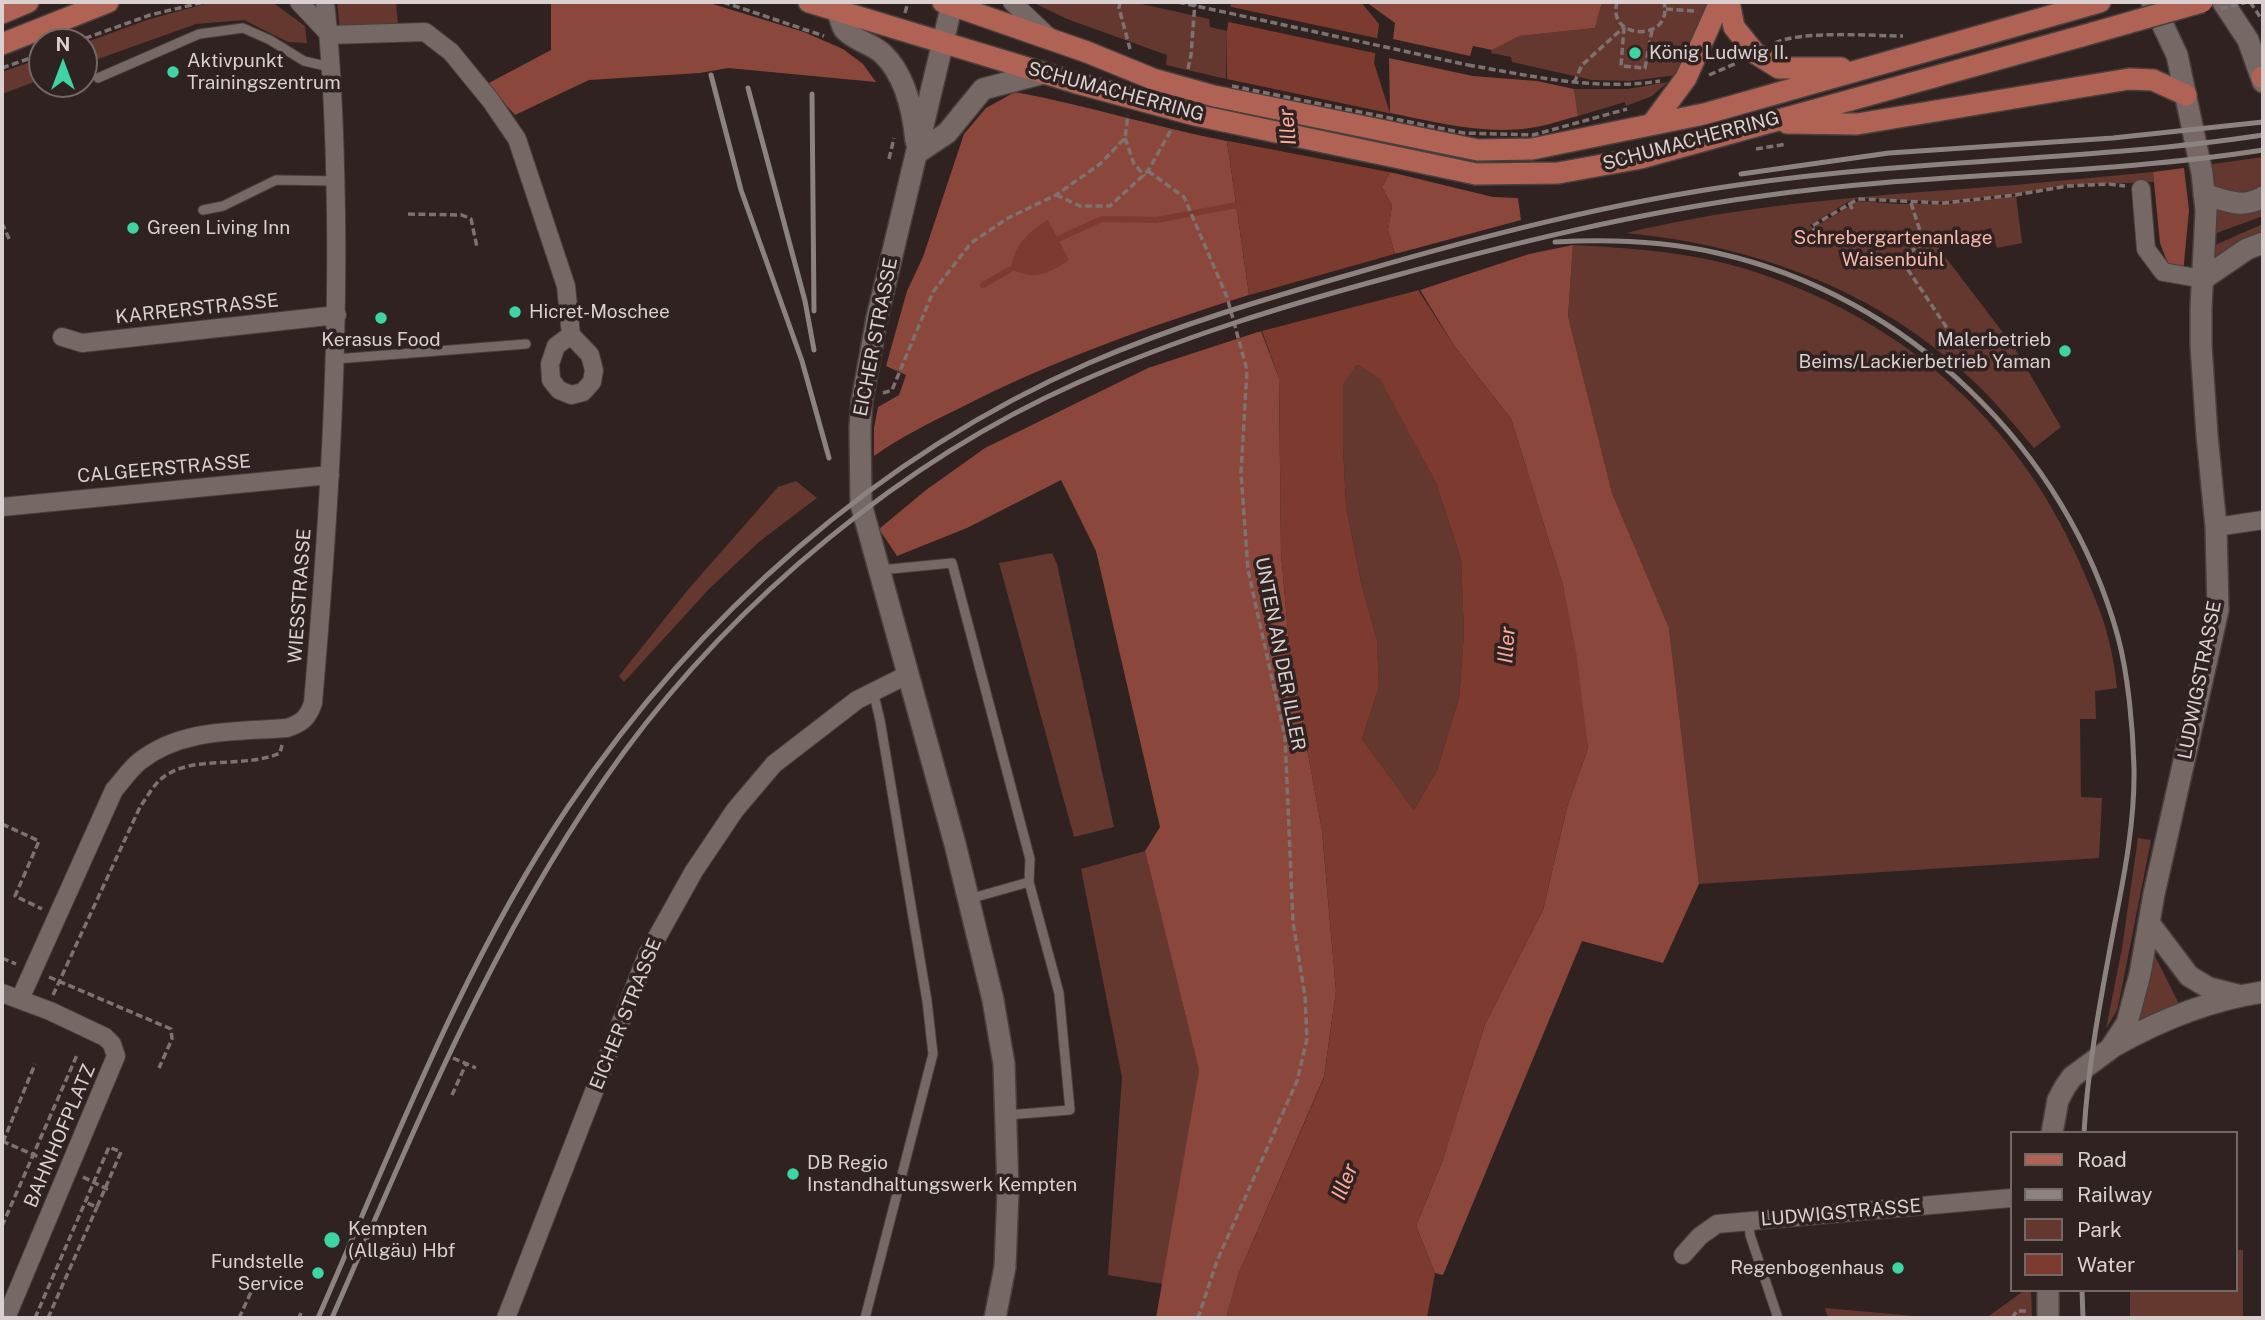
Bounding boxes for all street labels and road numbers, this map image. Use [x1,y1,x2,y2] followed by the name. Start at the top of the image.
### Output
[1025,57,1207,127] street label: SCHUMACHERRING
[1600,106,1782,176] street label: SCHUMACHERRING
[849,256,903,418] street label: EICHER STRASSE
[114,289,280,329] street label: KARRERSTRASSE
[76,450,252,488] street label: CALGEERSTRASSE
[284,528,316,664] street label: WIESSTRASSE
[1250,555,1310,753] street label: UNTEN AN DER ILLER
[2173,599,2227,761] street label: LUDWIGSTRASSE
[585,935,667,1093] street label: EICHER STRASSE
[20,1061,100,1211] street label: BAHNHOFPLATZ
[1760,1195,1922,1231] street label: LUDWIGSTRASSE

